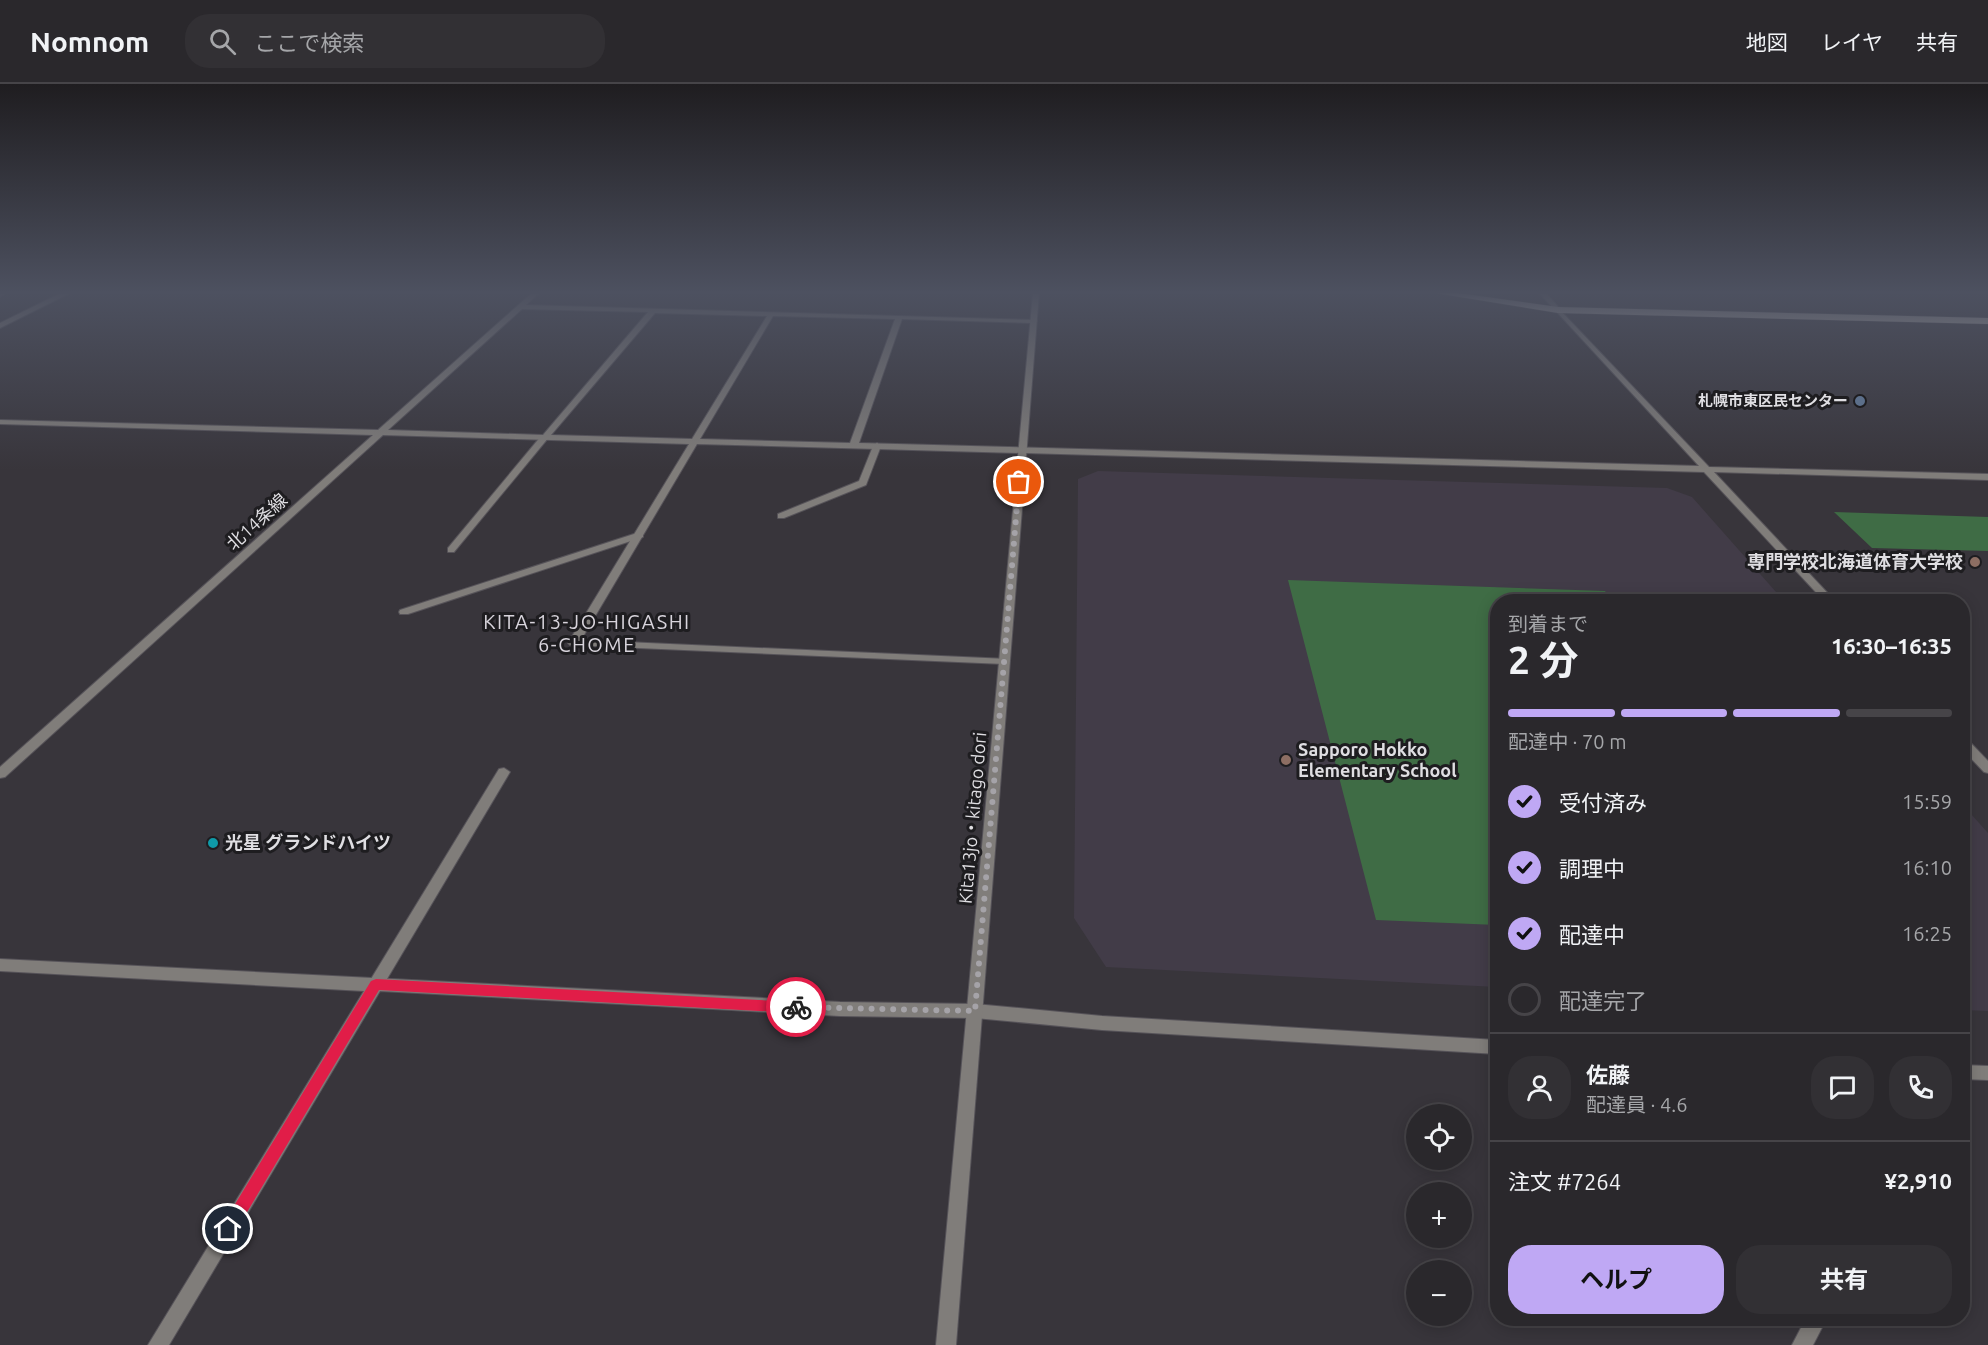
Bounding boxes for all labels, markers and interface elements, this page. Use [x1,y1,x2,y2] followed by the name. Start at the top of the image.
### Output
[185,14,605,68] search box
[206,25,239,58] icon: search
[30,26,149,57] text: Nomnom
[254,30,364,55] text: ここで検索
[1746,30,1788,54] text: 地図
[1821,30,1883,54] text: レイヤ
[1916,30,1958,54] text: 共有
[1698,392,1848,409] place label: 札幌市東区民センター
[1853,394,1867,408] marker: 札幌市東区民センター
[993,456,1044,507] pin
[1002,465,1035,498] icon: bag
[222,489,291,554] street label: 北14条線
[1747,551,1963,571] place label: 専門学校北海道体育大学校
[1968,555,1982,569] marker: 専門学校北海道体育大学校
[483,610,691,656] district label: KITA-13-JO-HIGASHI 6-CHOME
[1508,612,1588,635] text: 到着まで
[1831,633,1952,658] text: 16:30–16:35
[1508,638,1578,681] text: 2 分
[1508,730,1626,753] text: 配達中 · 70 m
[955,731,989,905] street label: Kita13jo・kitago dori
[1298,739,1457,780] place label: Sapporo Hokko Elementary School
[1279,753,1293,767] marker: Sapporo Hokko Elementary School
[1508,785,1541,818] icon: check
[1559,790,1647,815] text: 受付済み
[1902,790,1952,813] text: 15:59
[225,832,391,852] place label: 光星 グランドハイツ
[206,836,220,850] marker: 光星 グランドハイツ
[1508,851,1541,884] icon: check
[1559,856,1625,881] text: 調理中
[1902,856,1952,879] text: 16:10
[1508,917,1541,950] icon: check
[1559,922,1625,947] text: 配達中
[1902,922,1952,945] text: 16:25
[766,977,826,1037] courier
[1559,988,1647,1013] text: 配達完了
[780,991,813,1024] icon: bike
[1508,1056,1571,1119] button: person
[1811,1056,1874,1119] button: chat
[1889,1056,1952,1119] button: phone
[1586,1062,1630,1087] text: 佐藤
[1586,1093,1688,1116] text: 配達員 · 4.6
[1406,1104,1472,1326] map controls
[1406,1104,1472,1170] button: locate
[1885,1168,1952,1193] text: ¥2,910
[1508,1169,1621,1194] text: 注文 #7264
[1406,1182,1472,1248] button: +
[202,1203,253,1254] pin
[211,1212,244,1245] icon: home
[1508,1245,1724,1314] button: ヘルプ
[1736,1245,1952,1314] button: 共有
[1406,1260,1472,1326] button: −

